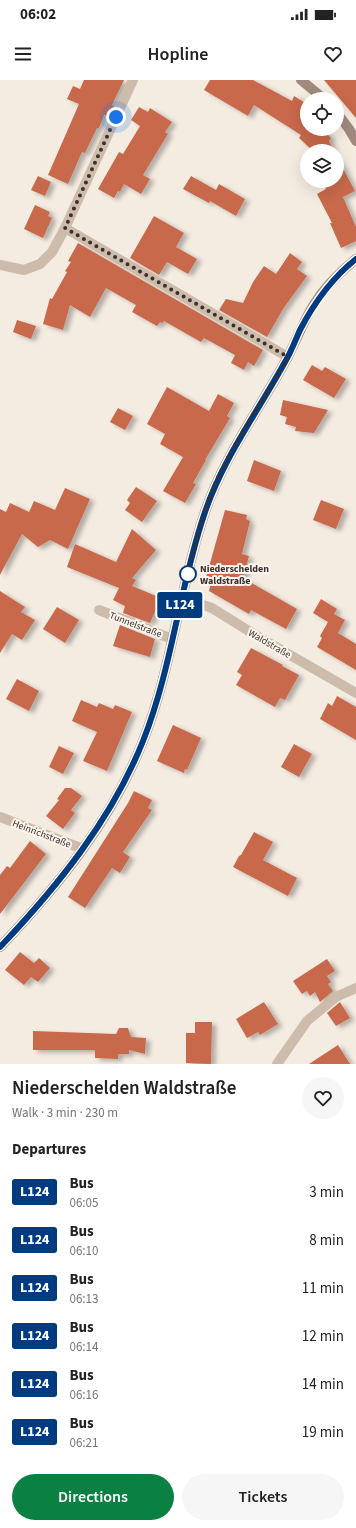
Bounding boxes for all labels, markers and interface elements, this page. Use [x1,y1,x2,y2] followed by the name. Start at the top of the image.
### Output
[20,4,56,25] text: 06:02
[148,42,208,67] text: Hopline
[12,43,34,65] icon: menu
[322,43,344,65] icon: heart
[300,92,344,188] map controls
[300,92,344,136] button: locate
[106,107,126,127] your location
[300,144,344,188] button: layers
[200,562,269,588] place label: Niederschelden Waldstraße
[179,565,197,583] marker: Niederschelden Waldstraße
[152,592,208,618] line badge: L124
[165,595,195,615] text: L124
[107,609,164,641] street label: Tunnelstraße
[246,626,293,662] street label: Waldstraße
[10,816,73,852] street label: Heinrichstraße
[12,1075,236,1102] text: Niederschelden Waldstraße
[302,1077,344,1119] button: heart
[12,1104,118,1122] text: Walk · 3 min · 230 m
[12,1139,86,1160] text: Departures
[69,1173,94,1194] text: Bus
[20,1182,49,1202] text: L124
[309,1182,344,1203] text: 3 min
[69,1194,99,1212] text: 06:05
[69,1221,94,1242] text: Bus
[20,1230,49,1250] text: L124
[309,1230,344,1251] text: 8 min
[69,1242,99,1260] text: 06:10
[69,1269,94,1290] text: Bus
[20,1278,49,1298] text: L124
[302,1278,344,1299] text: 11 min
[69,1290,99,1308] text: 06:13
[69,1317,94,1338] text: Bus
[20,1326,49,1346] text: L124
[302,1326,344,1347] text: 12 min
[69,1338,99,1356] text: 06:14
[69,1365,94,1386] text: Bus
[20,1374,49,1394] text: L124
[302,1374,344,1395] text: 14 min
[69,1386,99,1404] text: 06:16
[69,1413,94,1434] text: Bus
[20,1422,49,1442] text: L124
[302,1422,344,1443] text: 19 min
[69,1434,99,1452] text: 06:21
[12,1474,174,1520] button: Directions
[182,1474,344,1520] button: Tickets

